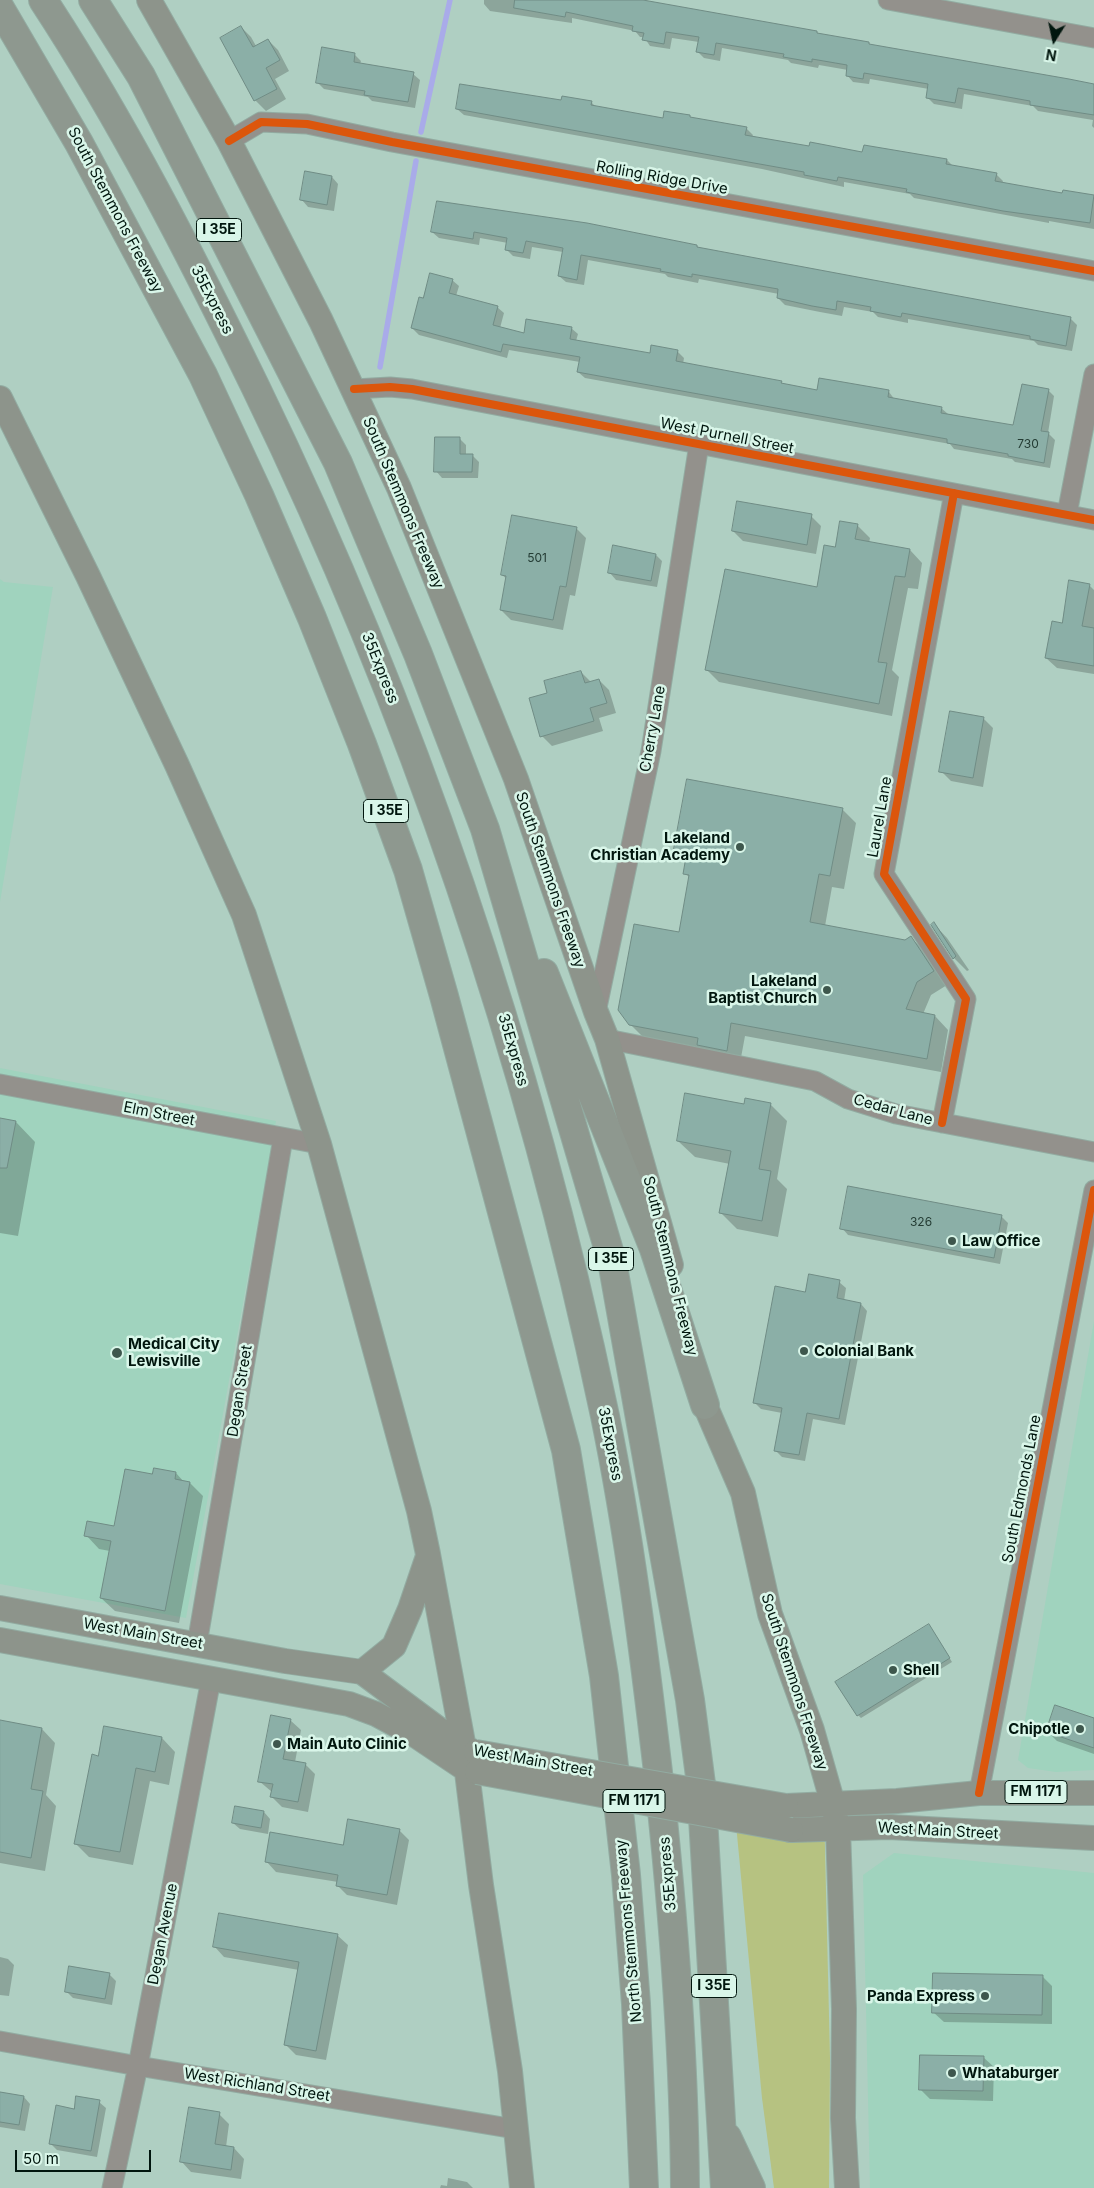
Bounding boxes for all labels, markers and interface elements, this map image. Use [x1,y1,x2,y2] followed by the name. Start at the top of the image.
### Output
[1029,15,1079,65] north arrow
[1045,46,1058,65] text: N
[64,124,166,296] street label: South Stemmons Freeway
[595,158,729,198] street label: Rolling Ridge Drive
[196,218,242,242] road number: I 35E
[187,263,237,337] street label: 35Express
[359,414,447,592] street label: South Stemmons Freeway
[659,414,795,458] street label: West Purnell Street
[1017,437,1039,451] house number: 730
[527,551,547,565] house number: 501
[358,630,402,706] street label: 35Express
[637,684,669,774] street label: Cherry Lane
[864,775,896,859] street label: Laurel Lane
[511,790,589,970] street label: South Stemmons Freeway
[364,799,408,822] road number: I 35E
[590,829,730,864] place label: Lakeland Christian Academy
[734,841,746,853] marker: Lakeland Christian Academy
[708,972,817,1007] place label: Lakeland Baptist Church
[821,984,833,996] marker: Lakeland Baptist Church
[494,1012,532,1088] street label: 35Express
[851,1091,935,1129] street label: Cedar Lane
[122,1098,196,1130] street label: Elm Street
[639,1174,701,1358] street label: South Stemmons Freeway
[910,1215,932,1229] house number: 326
[962,1232,1040,1250] place label: Law Office
[946,1235,958,1247] marker: Law Office
[588,1248,634,1270] road number: I 35E
[128,1335,220,1370] place label: Medical City Lewisville
[814,1342,914,1360] place label: Colonial Bank
[224,1344,256,1438] street label: Degan Street
[798,1345,810,1357] marker: Colonial Bank
[110,1346,124,1360] marker: Medical City Lewisville
[594,1406,626,1482] street label: 35Express
[999,1413,1045,1565] street label: South Edmonds Lane
[757,1591,831,1773] street label: South Stemmons Freeway
[82,1615,204,1653] street label: West Main Street
[903,1661,939,1679] place label: Shell
[887,1664,899,1676] marker: Shell
[1008,1720,1070,1738] place label: Chipotle
[1074,1723,1086,1735] marker: Chipotle
[287,1735,407,1753] place label: Main Auto Clinic
[271,1738,283,1750] marker: Main Auto Clinic
[472,1742,594,1780] street label: West Main Street
[1005,1780,1067,1804] road number: FM 1171
[603,1790,665,1812] road number: FM 1171
[877,1819,999,1843] street label: West Main Street
[656,1836,680,1912] street label: 35Express
[612,1839,646,2023] street label: North Stemmons Freeway
[144,1882,182,1986] street label: Degan Avenue
[692,1974,736,1998] road number: I 35E
[867,1987,975,2005] place label: Panda Express
[979,1990,991,2002] marker: Panda Express
[962,2064,1059,2082] place label: Whataburger
[183,2065,331,2105] street label: West Richland Street
[946,2067,958,2079] marker: Whataburger
[18,2140,154,2172] scale bar
[23,2149,59,2168] text: 50 m

